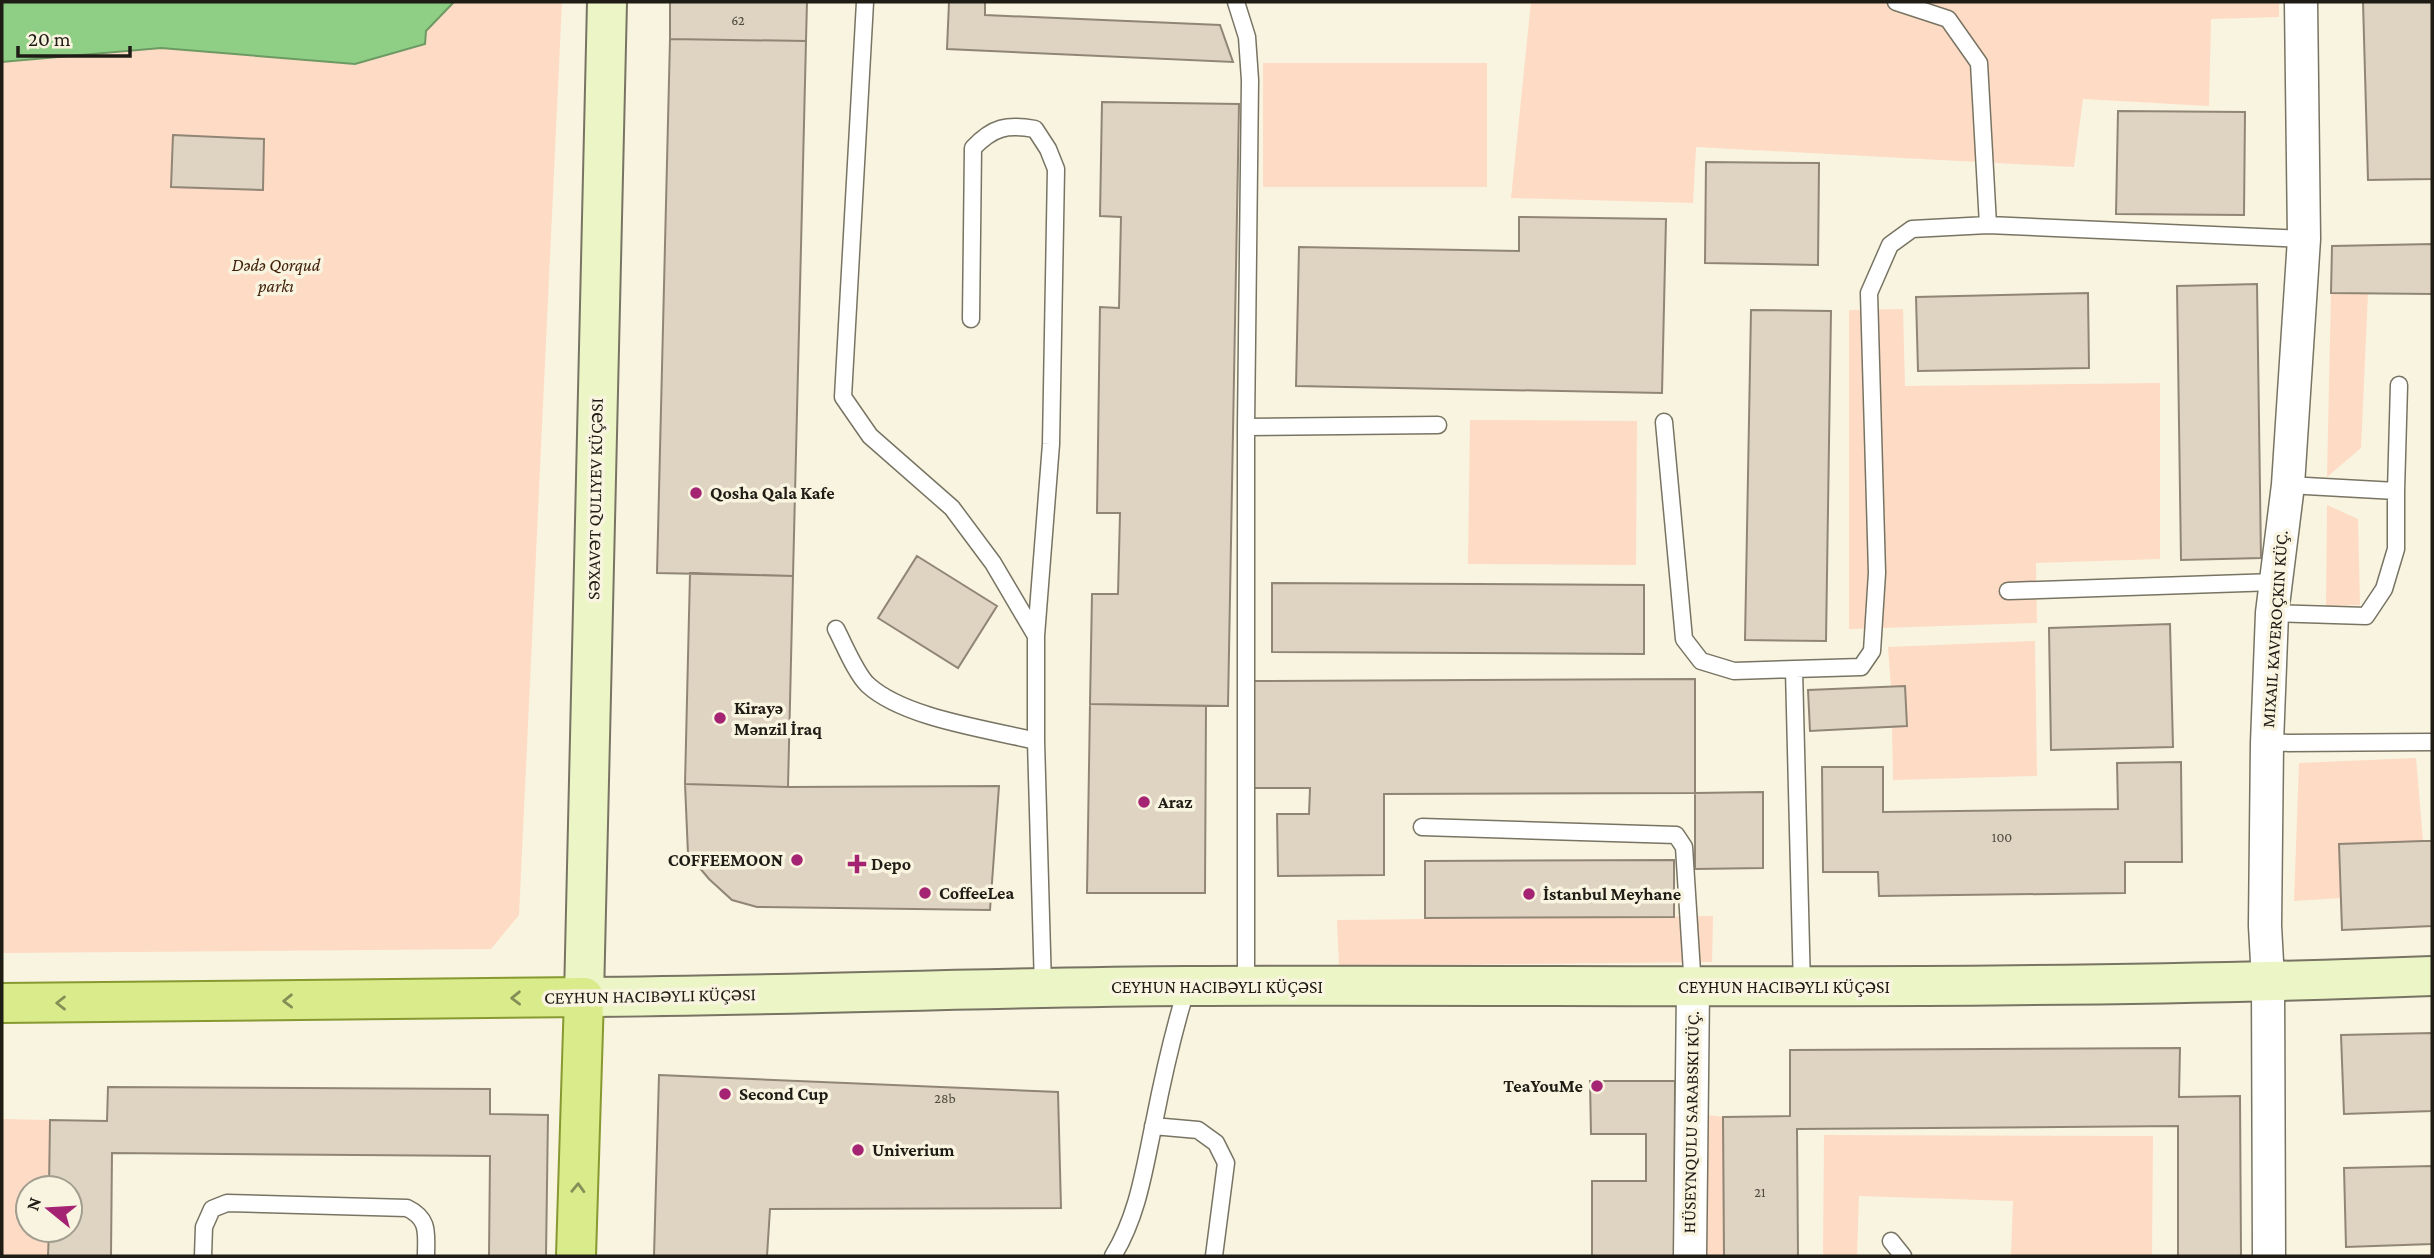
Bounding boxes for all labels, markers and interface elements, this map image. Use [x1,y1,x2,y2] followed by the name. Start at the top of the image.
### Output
[731,12,745,28] house number: 62
[18,14,130,58] scale bar
[28,27,71,51] text: 20 m
[232,255,321,296] park label: Dədə Qorqud parkı
[583,398,607,600] street label: SƏXAVƏT QULIYEV KÜÇƏSI
[710,483,835,503] place label: Qosha Qala Kafe
[688,485,704,501] marker: Qosha Qala Kafe
[2258,530,2292,728] street label: MIXAIL KAVEROÇKIN KÜÇ.
[734,698,822,739] place label: Kirayə Mənzil İraq
[712,710,728,726] marker: Kirayə Mənzil İraq
[1157,792,1193,812] place label: Araz
[1136,794,1152,810] marker: Araz
[1992,829,2012,845] house number: 100
[668,850,783,870] place label: COFFEEMOON
[789,852,805,868] marker: COFFEEMOON
[871,854,911,874] place label: Depo
[849,856,865,872] marker: Depo
[939,883,1014,903] place label: CoffeeLea
[1543,884,1681,904] place label: İstanbul Meyhane
[917,885,933,901] marker: CoffeeLea
[1521,886,1537,902] marker: İstanbul Meyhane
[1111,977,1323,997] street label: CEYHUN HACIBƏYLI KÜÇƏSI
[1678,977,1890,997] street label: CEYHUN HACIBƏYLI KÜÇƏSI
[544,984,756,1008] street label: CEYHUN HACIBƏYLI KÜÇƏSI
[510,990,521,1006] one-way arrow
[283,993,294,1008] one-way arrow
[55,995,66,1011] one-way arrow
[1679,1010,1703,1234] street label: HÜSEYNQULU SARABSKI KÜÇ.
[1503,1076,1583,1096] place label: TeaYouMe
[1589,1078,1605,1094] marker: TeaYouMe
[739,1084,828,1104] place label: Second Cup
[717,1086,733,1102] marker: Second Cup
[934,1090,956,1106] house number: 28b
[872,1140,955,1160] place label: Univerium
[850,1142,866,1158] marker: Univerium
[14,1174,84,1244] north arrow
[571,1182,586,1193] one-way arrow
[1754,1184,1766,1200] house number: 21
[21,1194,45,1213] text: N

